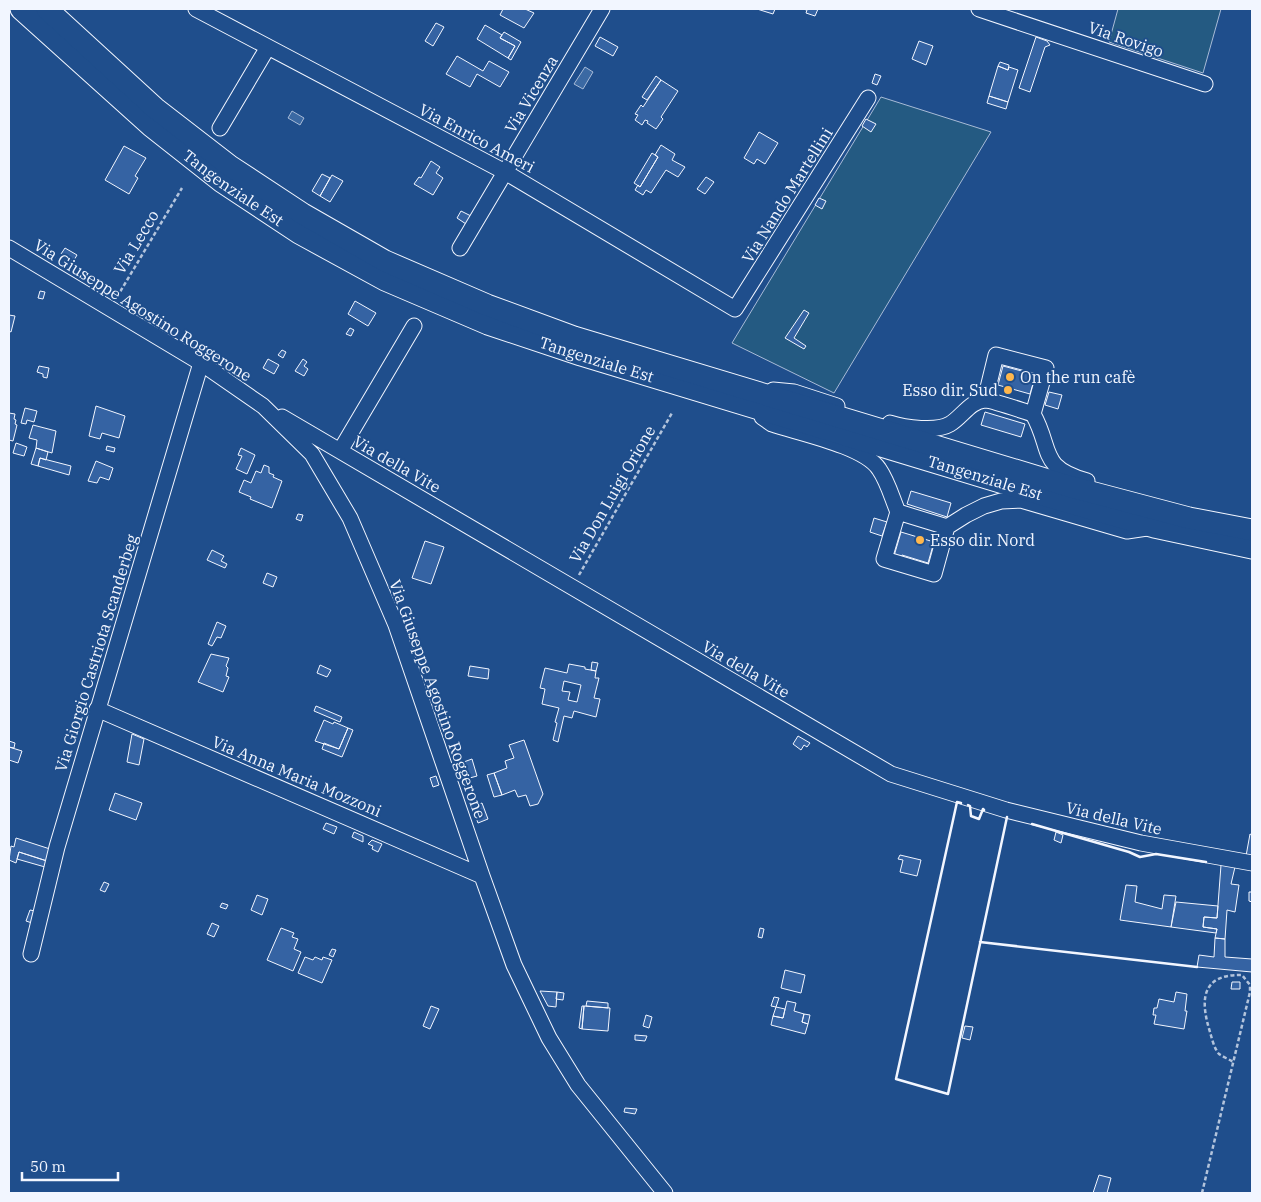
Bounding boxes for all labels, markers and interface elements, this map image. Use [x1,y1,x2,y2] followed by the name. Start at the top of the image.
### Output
[1086,17,1166,61] street label: Via Rovigo
[500,51,562,136] street label: Via Vicenza
[416,99,538,177] street label: Via Enrico Ameri
[737,124,837,266] street label: Via Nando Martellini
[179,145,288,230] street label: Tangenziale Est
[109,206,163,278] street label: Via Lecco
[30,234,256,386] street label: Via Giuseppe Agostino Roggerone
[537,332,657,387] street label: Tangenziale Est
[1020,367,1135,387] place label: On the run cafè
[1004,371,1016,383] marker: On the run cafè
[902,380,998,400] place label: Esso dir. Sud
[1002,384,1014,396] marker: Esso dir. Sud
[565,422,659,566] street label: Via Don Luigi Orione
[350,431,444,497] street label: Via della Vite
[925,451,1045,504] street label: Tangenziale Est
[930,530,1035,550] place label: Esso dir. Nord
[50,531,142,774] street label: Via Giorgio Castriota Scanderbeg
[914,534,926,546] marker: Esso dir. Nord
[385,577,491,821] street label: Via Giuseppe Agostino Roggerone
[699,636,793,702] street label: Via della Vite
[209,731,385,821] street label: Via Anna Maria Mozzoni
[1064,797,1164,839] street label: Via della Vite
[22,1150,119,1182] scale bar
[30,1157,66,1176] text: 50 m

